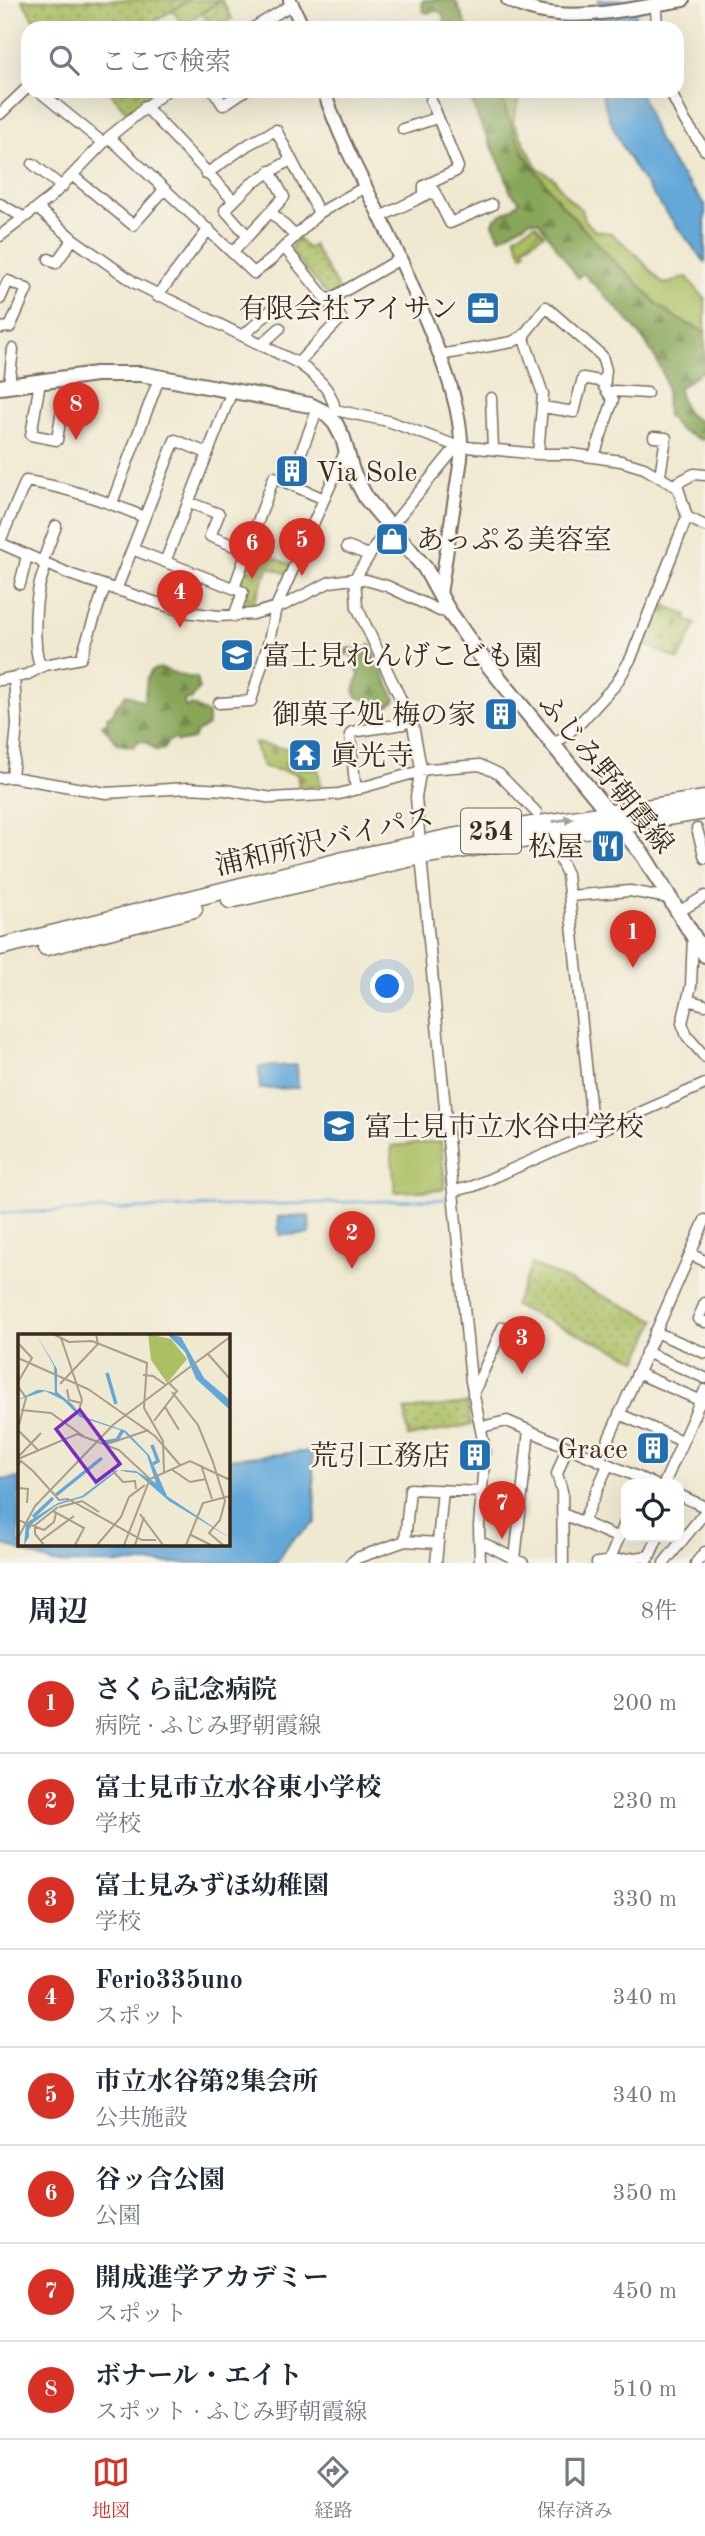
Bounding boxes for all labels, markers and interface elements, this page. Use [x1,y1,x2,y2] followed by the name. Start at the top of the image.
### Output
[21,21,684,98] search box
[45,41,83,79] icon: search
[101,50,231,76] text: ここで検索
[464,289,502,327] office icon: 有限会社アイサン
[238,294,458,325] place label: 有限会社アイサン
[53,382,99,440] pin: 8
[273,452,311,490] building icon: Via Sole
[316,460,417,488] place label: Via Sole
[279,518,325,576] pin: 5
[373,520,411,558] shop icon: あっぷる美容室
[229,521,275,579] pin: 6
[416,525,612,556] place label: あっぷる美容室
[157,570,203,628] pin: 4
[218,636,256,674] school or university icon: 富士見れんげこども園
[262,641,542,672] place label: 富士見れんげこども園
[532,688,680,860] street label: ふじみ野朝霞線
[482,695,520,733] building icon: 御菓子処 梅の家
[272,700,476,731] place label: 御菓子処 梅の家
[286,736,324,774] temple icon: 眞光寺
[330,741,414,772] place label: 眞光寺
[212,801,437,882] street label: 浦和所沢バイパス
[461,808,521,853] road number: 254
[552,814,574,825] one-way arrow
[589,827,627,865] restaurant icon: 松屋
[528,832,584,863] place label: 松屋
[610,910,656,968] pin: 1
[370,969,404,1003] your location
[320,1107,358,1145] school or university icon: 富士見市立水谷中学校
[364,1112,644,1143] place label: 富士見市立水谷中学校
[329,1211,375,1269] pin: 2
[499,1316,545,1374] pin: 3
[18,1334,229,1546] inset map
[634,1429,672,1467] building icon: Grace
[456,1436,494,1474] building icon: 荒引工務店
[557,1437,628,1465] place label: Grace
[310,1441,450,1472] place label: 荒引工務店
[621,1479,684,1542] map controls
[621,1479,684,1542] button: locate
[479,1481,525,1539] pin: 7
[28,1598,88,1628] text: 周辺
[641,1600,677,1623] text: 8件
[95,1678,277,1704] text: さくら記念病院
[44,1692,58,1715] text: 1
[612,1692,677,1715] text: 200 m
[95,1715,321,1738] text: 病院 · ふじみ野朝霞線
[95,1776,381,1802] text: 富士見市立水谷東小学校
[44,1790,58,1813] text: 2
[612,1790,677,1813] text: 230 m
[95,1813,141,1836] text: 学校
[95,1874,329,1900] text: 富士見みずほ幼稚園
[44,1888,58,1911] text: 3
[612,1888,677,1911] text: 330 m
[95,1911,141,1934] text: 学校
[95,1968,243,1994] text: Ferio335uno
[44,1986,58,2009] text: 4
[612,1986,677,2009] text: 340 m
[95,2005,187,2028] text: スポット
[95,2070,318,2096] text: 市立水谷第2集会所
[44,2084,58,2107] text: 5
[612,2084,677,2107] text: 340 m
[95,2107,187,2130] text: 公共施設
[95,2168,225,2194] text: 谷ッ合公園
[44,2182,58,2205] text: 6
[612,2182,677,2205] text: 350 m
[95,2205,141,2228] text: 公園
[95,2266,329,2292] text: 開成進学アカデミー
[44,2280,58,2303] text: 7
[612,2280,677,2303] text: 450 m
[95,2303,187,2326] text: スポット
[95,2364,302,2390] text: ボナール・エイト
[44,2378,58,2401] text: 8
[612,2378,677,2401] text: 510 m
[95,2401,367,2424] text: スポット · ふじみ野朝霞線
[92,2453,130,2524] tab: 地図
[314,2453,353,2524] tab: 経路
[537,2453,613,2524] tab: 保存済み

